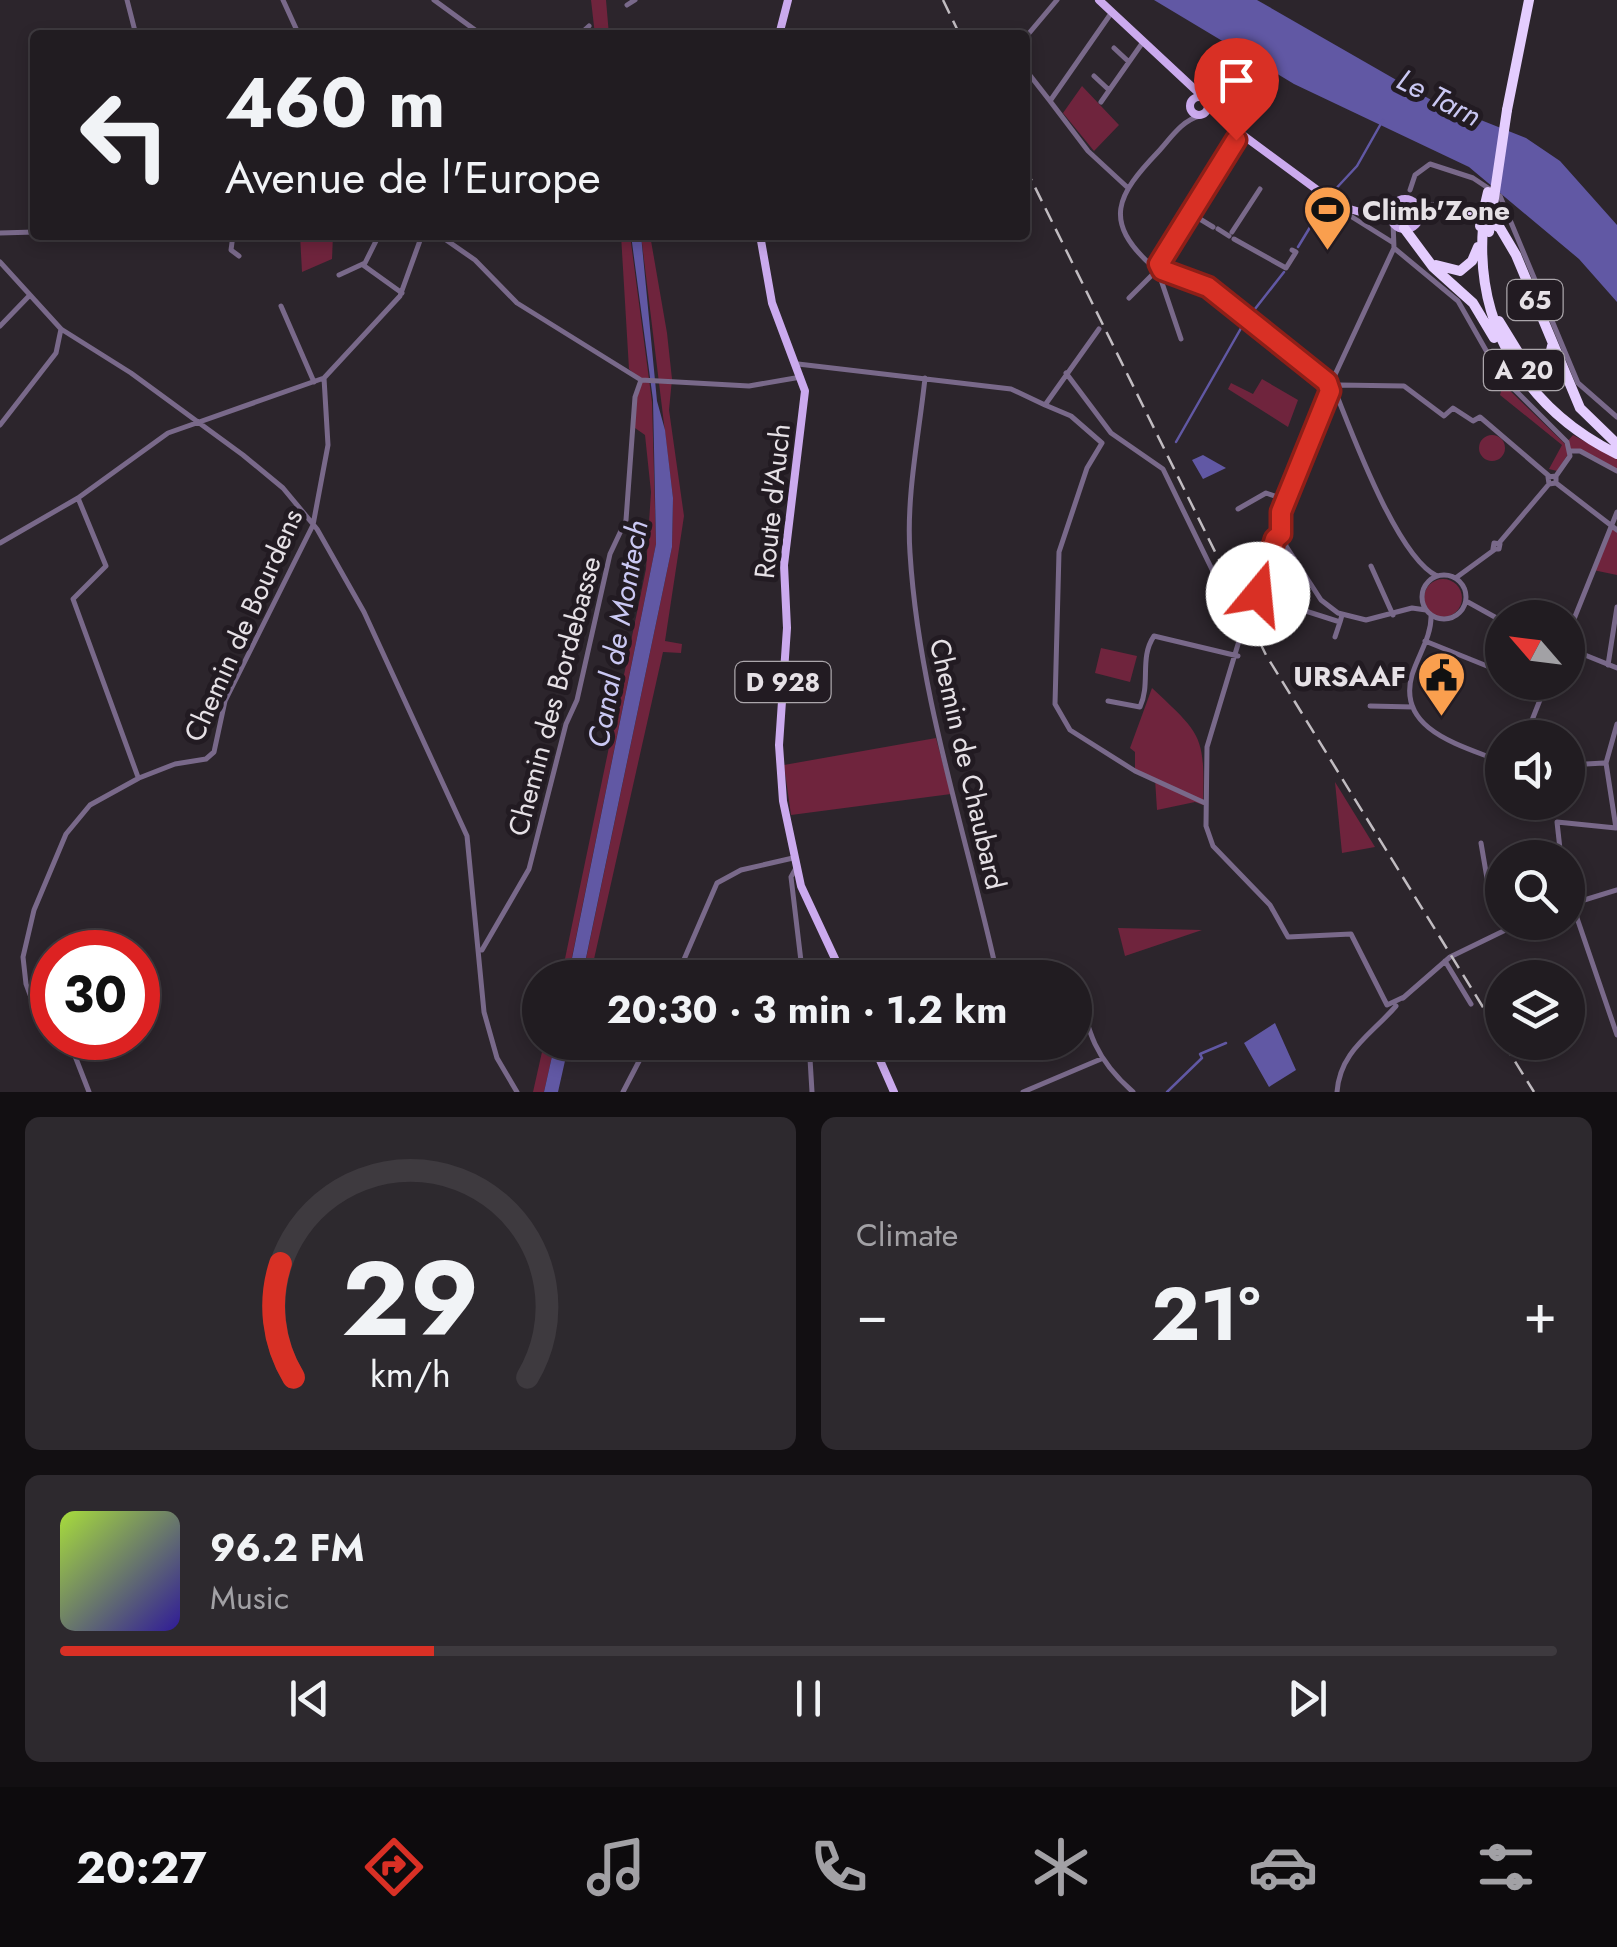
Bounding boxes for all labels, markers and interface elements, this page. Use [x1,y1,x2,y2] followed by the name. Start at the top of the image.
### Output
[1194,38,1279,141] pin
[225,52,445,153] text: 460 m
[1209,53,1264,108] icon: arrive
[1390,58,1489,137] water label: Le Tarn
[60,70,190,200] icon: left
[225,145,601,210] text: Avenue de l'Europe
[1301,184,1353,252] sports icon: Climb'Zone
[1362,190,1510,231] place label: Climb'Zone
[1508,280,1562,320] road number: 65
[1484,350,1564,390] road number: A 20
[744,422,801,581] street label: Route d'Auch
[174,502,313,748] street label: Chemin de Bourdens
[576,517,659,751] water label: Canal de Montech
[1206,542,1310,646] position arrow
[497,552,612,840] street label: Chemin des Bordebasse
[1485,600,1585,700] north arrow
[1485,600,1585,1060] map controls
[919,635,1016,894] street label: Chemin de Chaubard
[1415,650,1467,718] public building icon: URSAAF
[1293,656,1406,697] place label: URSAAF
[736,662,830,702] road number: D 928
[1485,720,1585,820] button: sound
[1485,840,1585,940] button: search
[30,930,160,1060] speed limit sign: 30
[1485,960,1585,1060] button: layers
[607,982,1007,1037] text: 20:30 · 3 min · 1.2 km
[856,1212,958,1258] text: Climate
[342,1224,479,1374] text: 29
[1151,1260,1261,1368] text: 21°
[856,1274,888,1354] text: −
[1523,1274,1557,1354] text: +
[370,1349,451,1400] text: km/h
[210,1520,364,1575] text: 96.2 FM
[210,1575,289,1621] text: Music
[282,1671,337,1726] icon: previous
[781,1671,836,1726] icon: pause
[1280,1671,1335,1726] icon: next
[359,1832,429,1902] icon: directions
[581,1832,651,1902] icon: music
[804,1832,874,1902] icon: phone
[1026,1832,1096,1902] icon: climate
[1248,1832,1318,1902] icon: car
[1471,1832,1541,1902] icon: filters
[76,1835,207,1900] text: 20:27

